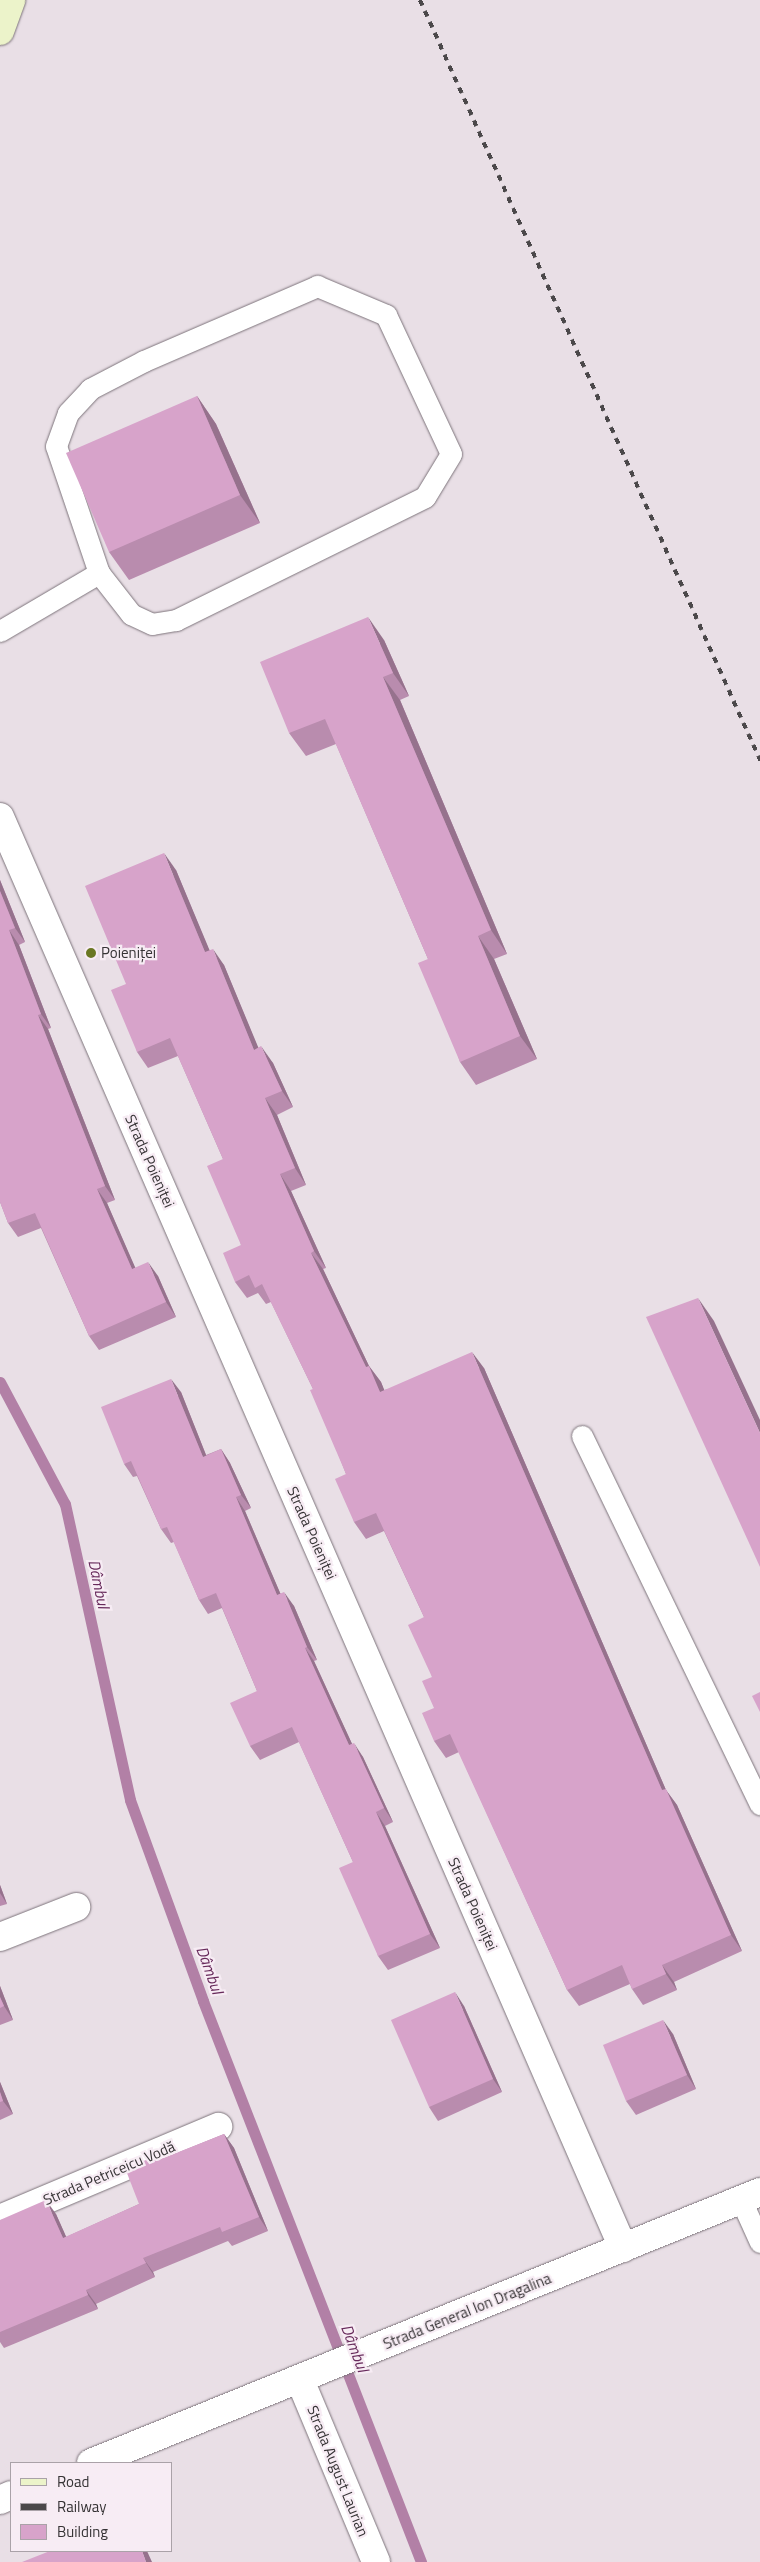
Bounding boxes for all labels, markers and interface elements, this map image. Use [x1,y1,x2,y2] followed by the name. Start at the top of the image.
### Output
[101,944,156,962] place label: Poieniței
[85,947,97,959] marker: Poieniței
[121,1112,179,1210] street label: Strada Poieniței
[283,1484,341,1582] street label: Strada Poieniței
[84,1558,114,1610] water label: Dâmbul
[444,1855,502,1953] street label: Strada Poieniței
[193,1943,227,1997] water label: Dâmbul
[40,2137,178,2209] street label: Strada Petriceicu Vodă
[380,2269,554,2353] street label: Strada General Ion Dragalina
[337,2321,373,2375] water label: Dâmbul
[304,2403,372,2539] street label: Strada August Laurian
[10,2462,172,2552] legend
[57,2470,89,2493] text: Road
[57,2495,107,2518] text: Railway
[57,2520,108,2543] text: Building

